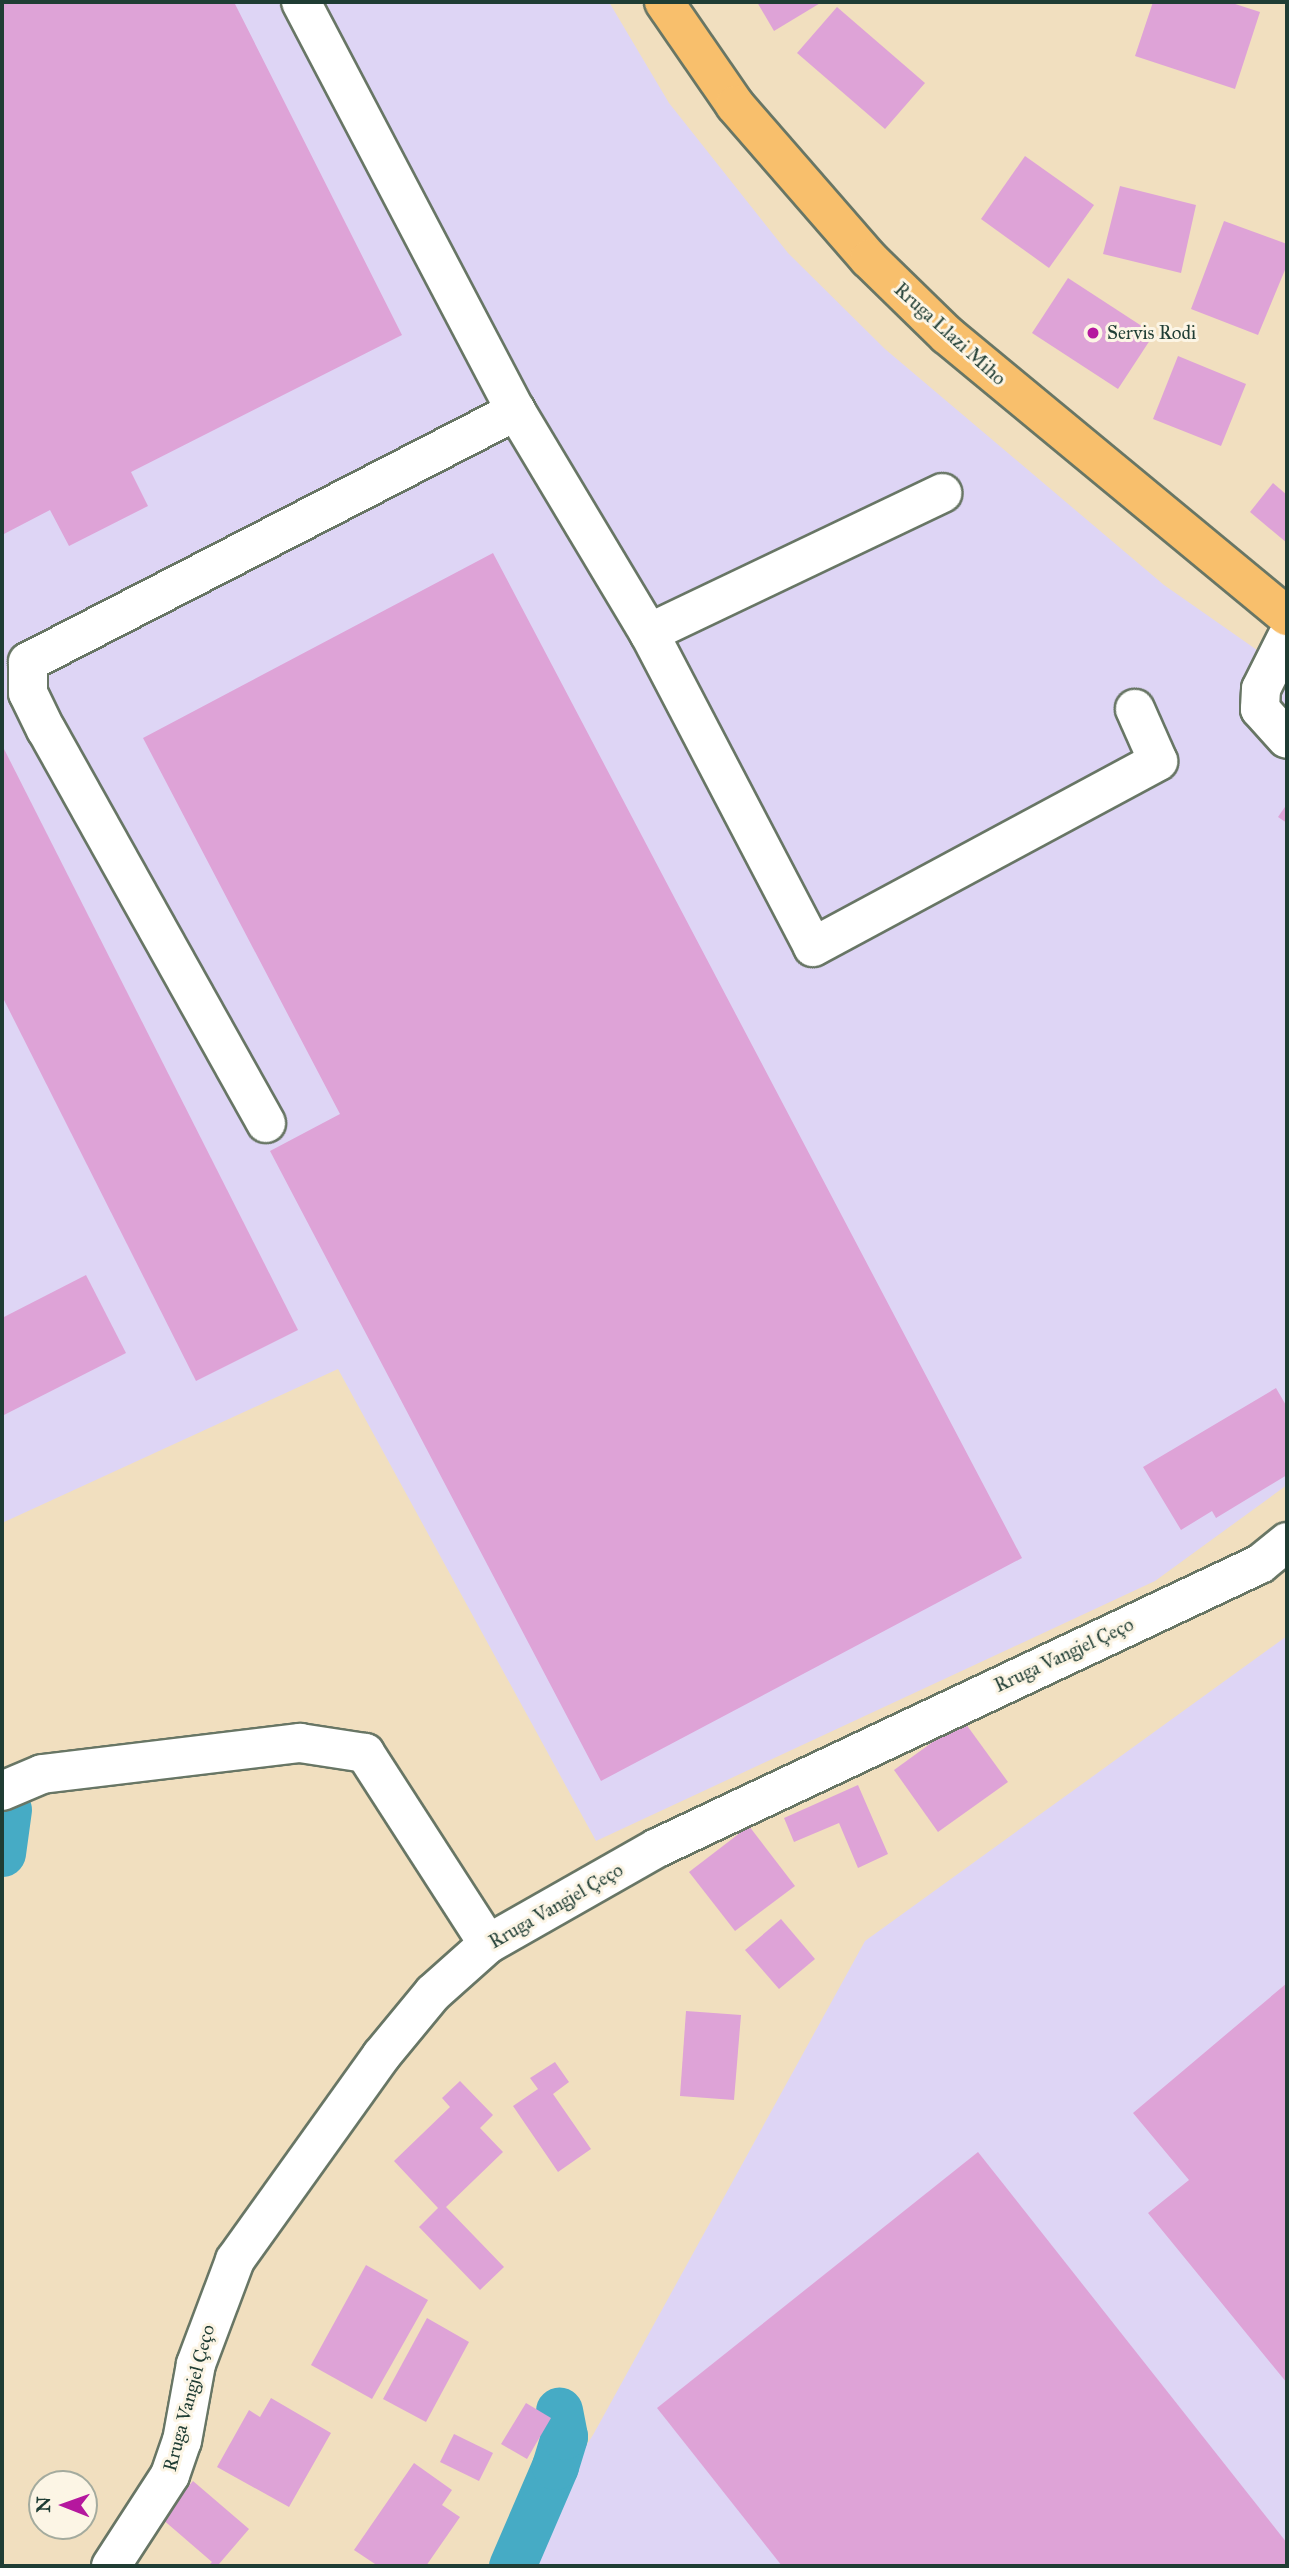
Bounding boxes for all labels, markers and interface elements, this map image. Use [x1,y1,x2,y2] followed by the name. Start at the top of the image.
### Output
[890,278,1010,390] street label: Rruga Llazi Miho
[1107,322,1196,344] place label: Servis Rodi
[1085,325,1101,341] marker: Servis Rodi
[991,1613,1137,1697] street label: Rruga Vangjel Çeço
[485,1858,627,1954] street label: Rruga Vangjel Çeço
[158,2322,220,2474] street label: Rruga Vangjel Çeço
[28,2470,98,2540] north arrow
[32,2496,55,2513] text: N

